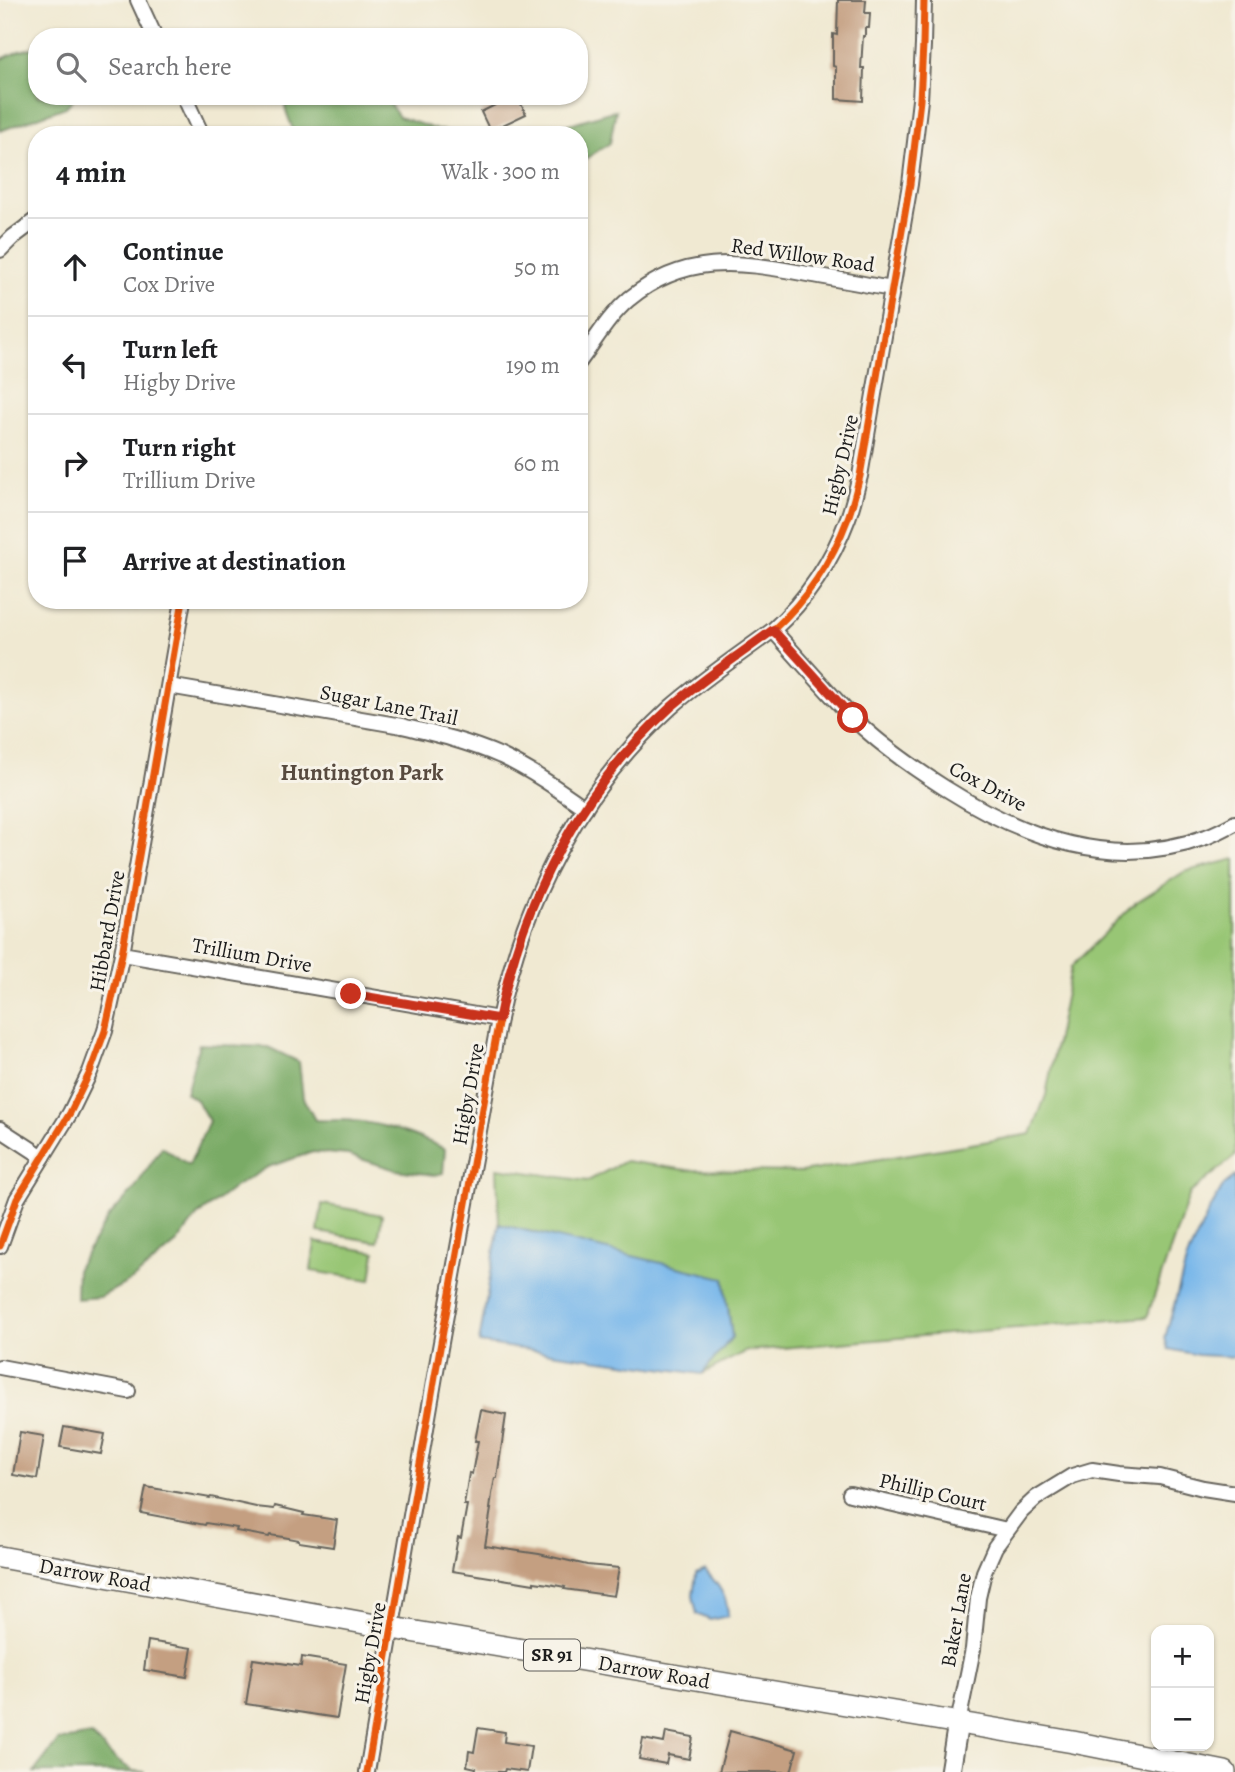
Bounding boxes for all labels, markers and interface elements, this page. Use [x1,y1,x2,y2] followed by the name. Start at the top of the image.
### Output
[28,28,588,105] search box
[52,48,90,86] icon: search
[108,49,232,84] text: Search here
[56,152,126,192] text: 4 min
[441,156,560,187] text: Walk · 300 m
[729,231,877,279] street label: Red Willow Road
[123,234,224,269] text: Continue
[56,248,94,286] icon: ahead
[514,252,560,283] text: 50 m
[123,269,215,300] text: Cox Drive
[123,332,218,367] text: Turn left
[56,346,94,384] icon: left
[506,350,560,381] text: 190 m
[123,367,236,398] text: Higby Drive
[815,412,865,518] street label: Higby Drive
[123,430,236,465] text: Turn right
[56,444,94,482] icon: right
[513,448,560,479] text: 60 m
[123,465,256,496] text: Trillium Drive
[56,542,94,580] icon: arrive
[123,544,346,579] text: Arrive at destination
[318,678,460,732] street label: Sugar Lane Trail
[837,702,868,733] route start
[944,754,1032,818] street label: Cox Drive
[281,757,444,788] district label: Huntington Park
[83,868,131,994] street label: Hibbard Drive
[190,931,314,979] street label: Trillium Drive
[335,978,366,1009] route end
[445,1041,491,1147] street label: Higby Drive
[876,1466,990,1518] street label: Phillip Court
[37,1551,154,1599] street label: Darrow Road
[934,1571,978,1669] street label: Baker Lane
[347,1600,393,1706] street label: Higby Drive
[1151,1625,1214,1751] map controls
[1151,1625,1214,1688] button: +
[524,1639,580,1670] road number: SR 91
[596,1648,713,1696] street label: Darrow Road
[1151,1688,1214,1751] button: −

